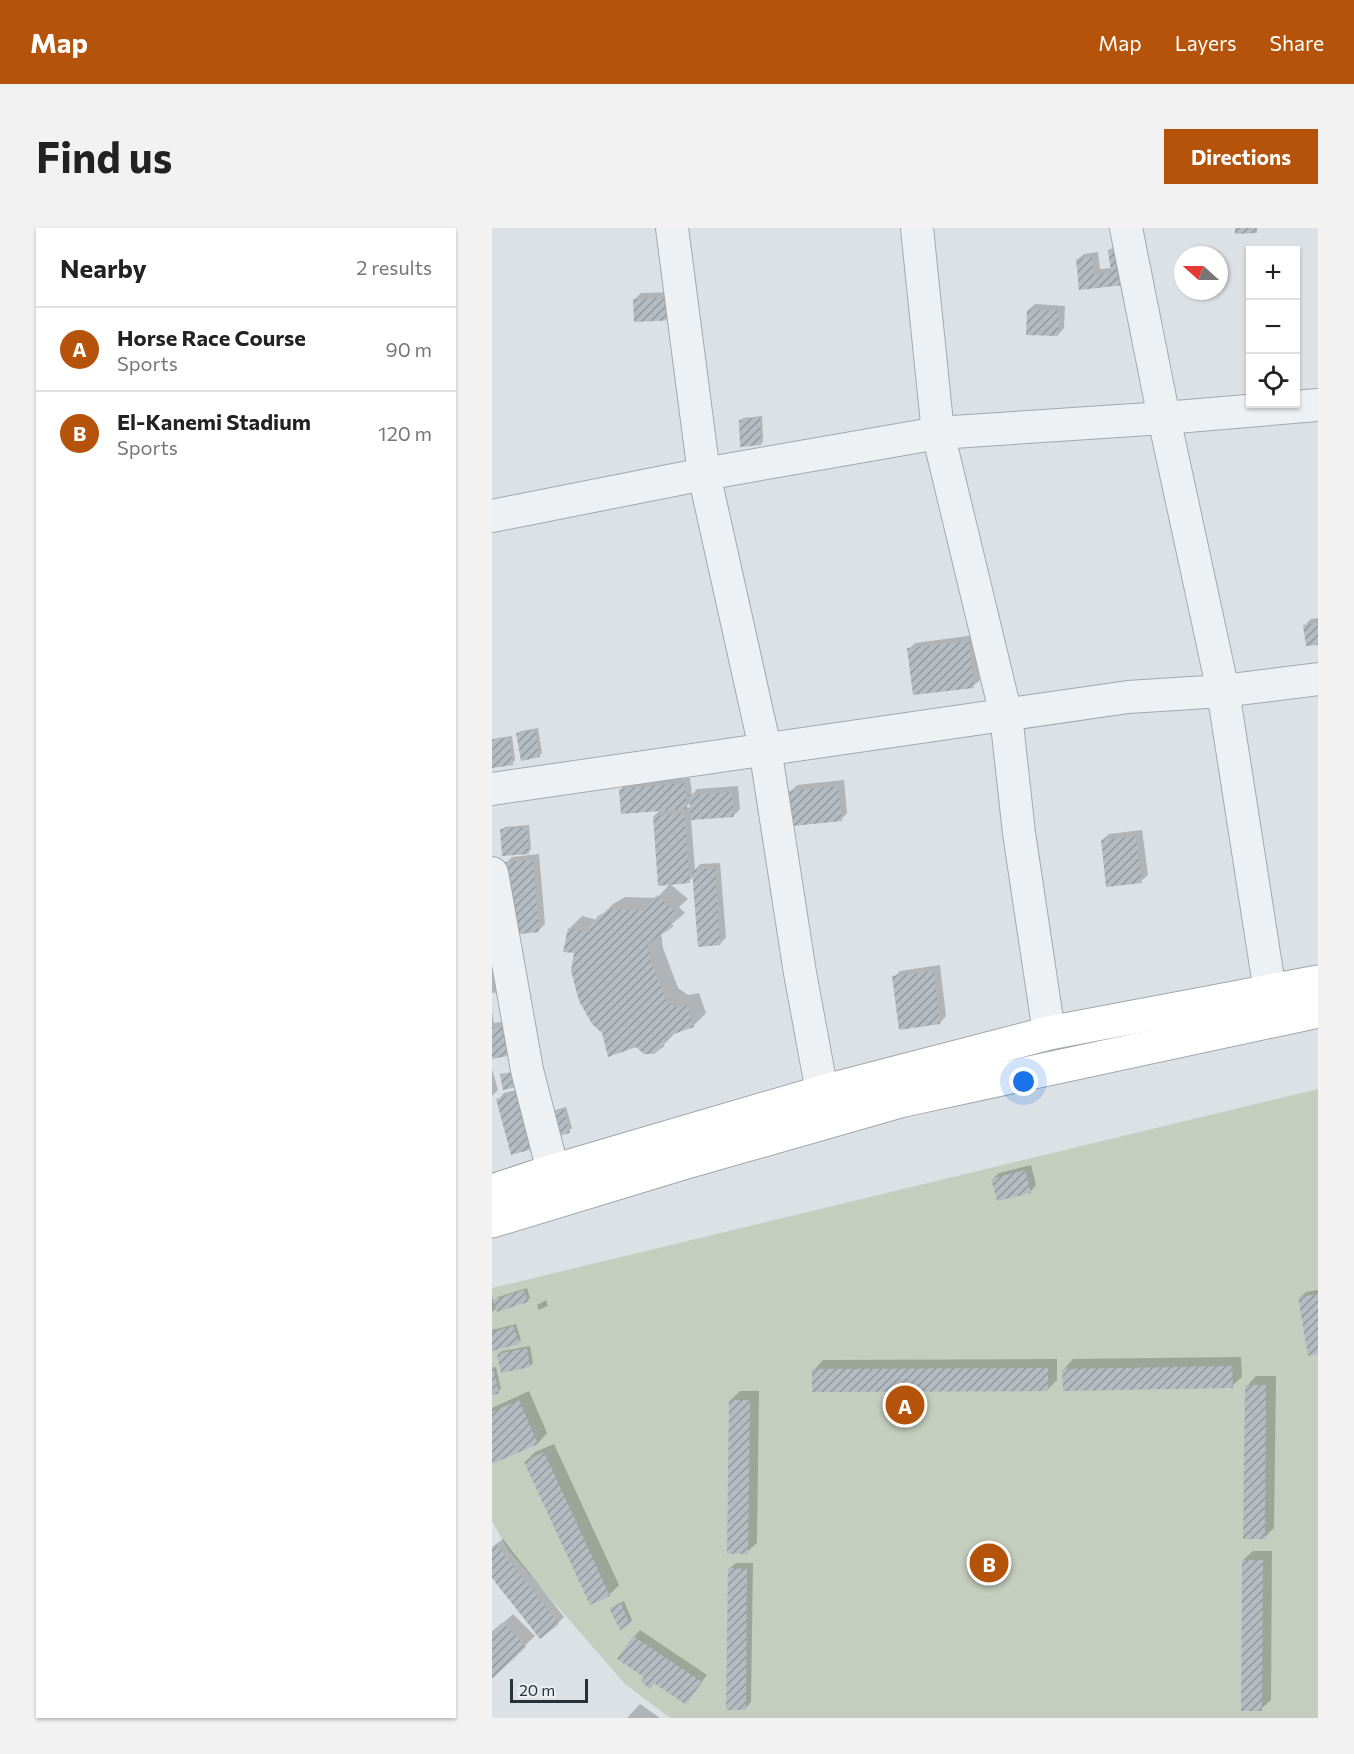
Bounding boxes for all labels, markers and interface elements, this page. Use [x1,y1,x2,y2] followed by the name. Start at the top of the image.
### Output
[30,25,88,59] text: Map
[1098,30,1142,55] text: Map
[1175,30,1237,55] text: Layers
[1270,30,1324,55] text: Share
[1164,129,1318,184] button: Directions
[36,130,172,182] text: Find us
[1174,246,1228,300] north arrow
[1246,246,1300,408] map controls
[1246,246,1300,300] button: +
[60,252,147,283] text: Nearby
[356,255,432,279] text: 2 results
[1246,300,1300,354] button: −
[117,324,306,351] text: Horse Race Course
[72,337,87,361] text: A
[386,337,432,361] text: 90 m
[117,351,178,375] text: Sports
[1246,354,1300,408] button: locate
[117,408,311,435] text: El-Kanemi Stadium
[73,421,86,445] text: B
[378,421,432,445] text: 120 m
[117,435,178,459] text: Sports
[1009,1067,1038,1096] your location
[886,1382,924,1428] pin: A
[970,1540,1008,1586] pin: B
[510,1676,588,1704] scale bar
[519,1680,555,1699] text: 20 m

